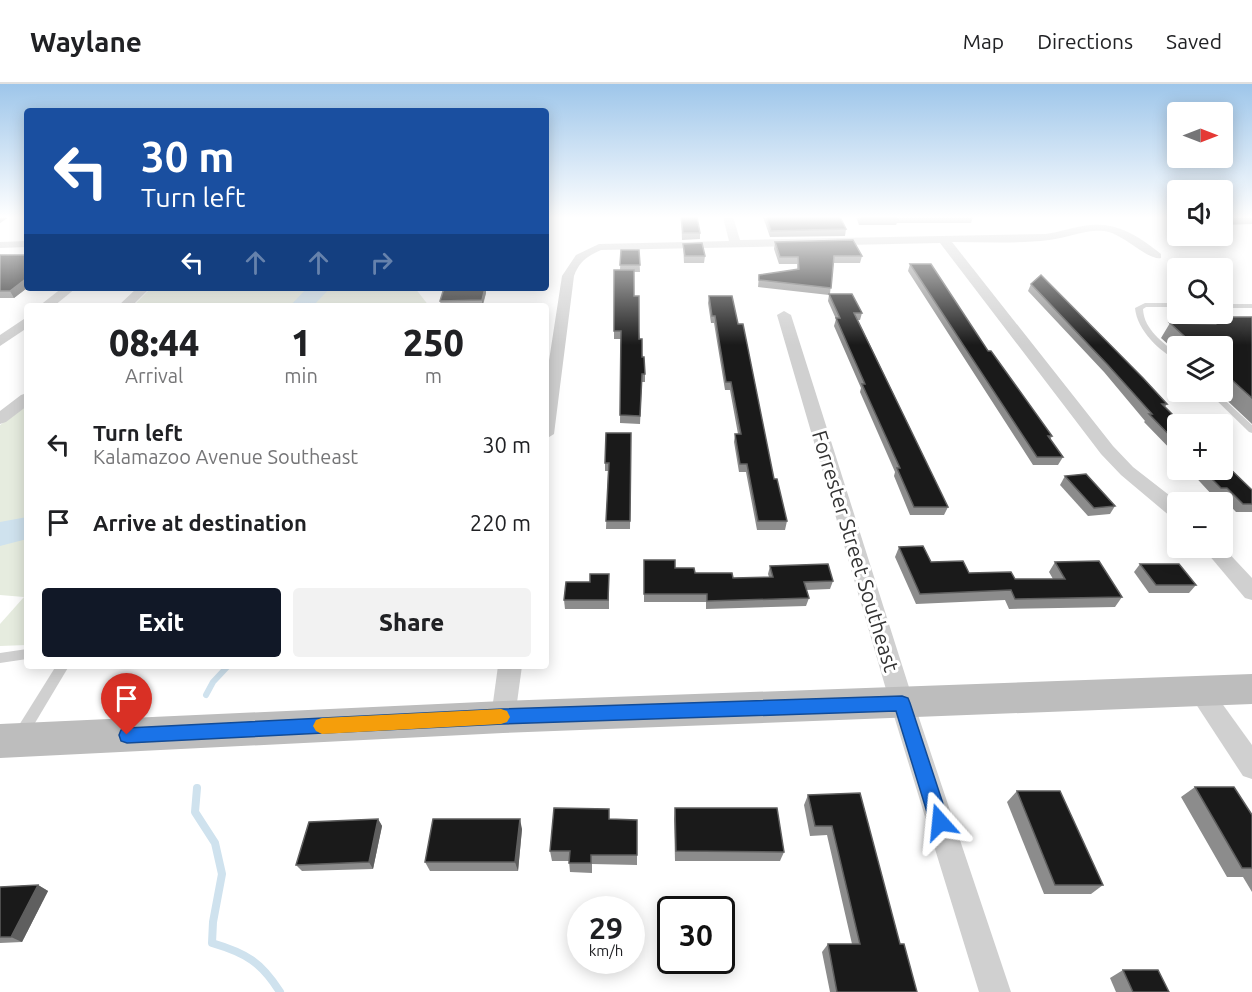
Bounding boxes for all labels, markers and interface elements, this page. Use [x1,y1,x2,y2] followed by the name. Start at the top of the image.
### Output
[30,26,142,57] text: Waylane
[963,29,1004,53] text: Map
[1037,29,1133,53] text: Directions
[1166,29,1222,53] text: Saved
[1167,102,1233,168] north arrow
[1167,102,1233,558] map controls
[42,132,120,210] icon: left
[141,133,235,180] text: 30 m
[1167,180,1233,246] button: sound
[141,182,245,212] text: Turn left
[176,246,209,279] icon: left
[239,246,272,279] icon: ahead
[302,246,335,279] icon: ahead
[365,246,398,279] icon: right
[1167,258,1233,324] button: search
[109,322,199,363] text: 08:44
[291,322,311,363] text: 1
[403,322,464,363] text: 250
[1167,336,1233,402] button: layers
[125,364,183,387] text: Arrival
[284,364,318,387] text: min
[425,364,442,387] text: m
[1167,414,1233,480] button: +
[93,420,183,445] text: Turn left
[808,427,904,675] street label: Forrester Street Southeast
[42,428,75,461] icon: left
[482,432,531,457] text: 30 m
[93,445,358,468] text: Kalamazoo Avenue Southeast
[1167,492,1233,558] button: −
[42,506,75,539] icon: arrive
[93,510,307,535] text: Arrive at destination
[470,510,531,535] text: 220 m
[42,588,281,657] button: Exit
[293,588,531,657] button: Share
[101,673,152,735] pin
[110,682,143,715] icon: arrive
[908,790,972,854] position arrow
[657,896,735,974] speed limit sign: 30
[589,911,623,945] text: 29
[589,942,623,959] text: km/h

